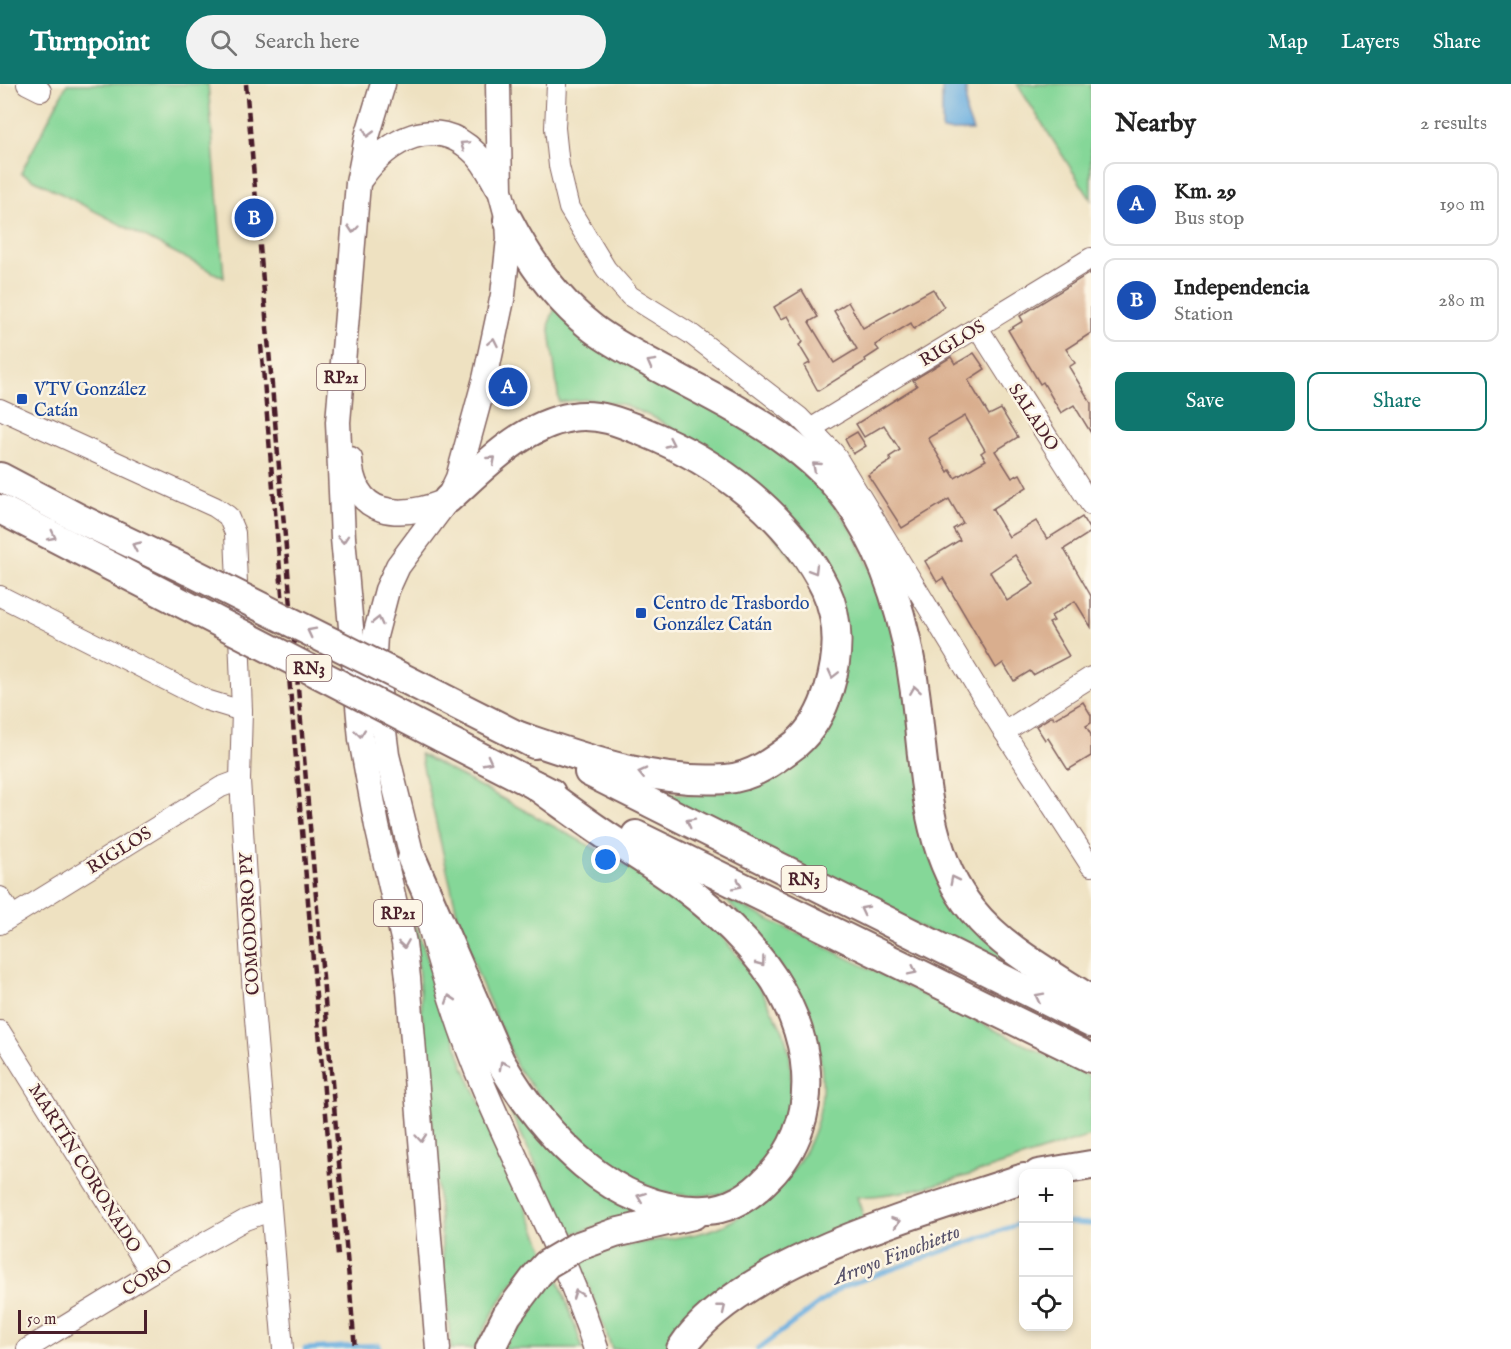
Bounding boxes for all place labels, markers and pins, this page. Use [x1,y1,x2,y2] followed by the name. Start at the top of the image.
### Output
[234,196,274,240] pin: B
[488,364,528,410] pin: A
[33,379,146,423] place label: VTV González Catán
[15,392,29,406] marker: VTV González Catán
[653,593,810,637] place label: Centro de Trasbordo González Catán
[634,606,648,620] marker: Centro de Trasbordo González Catán

